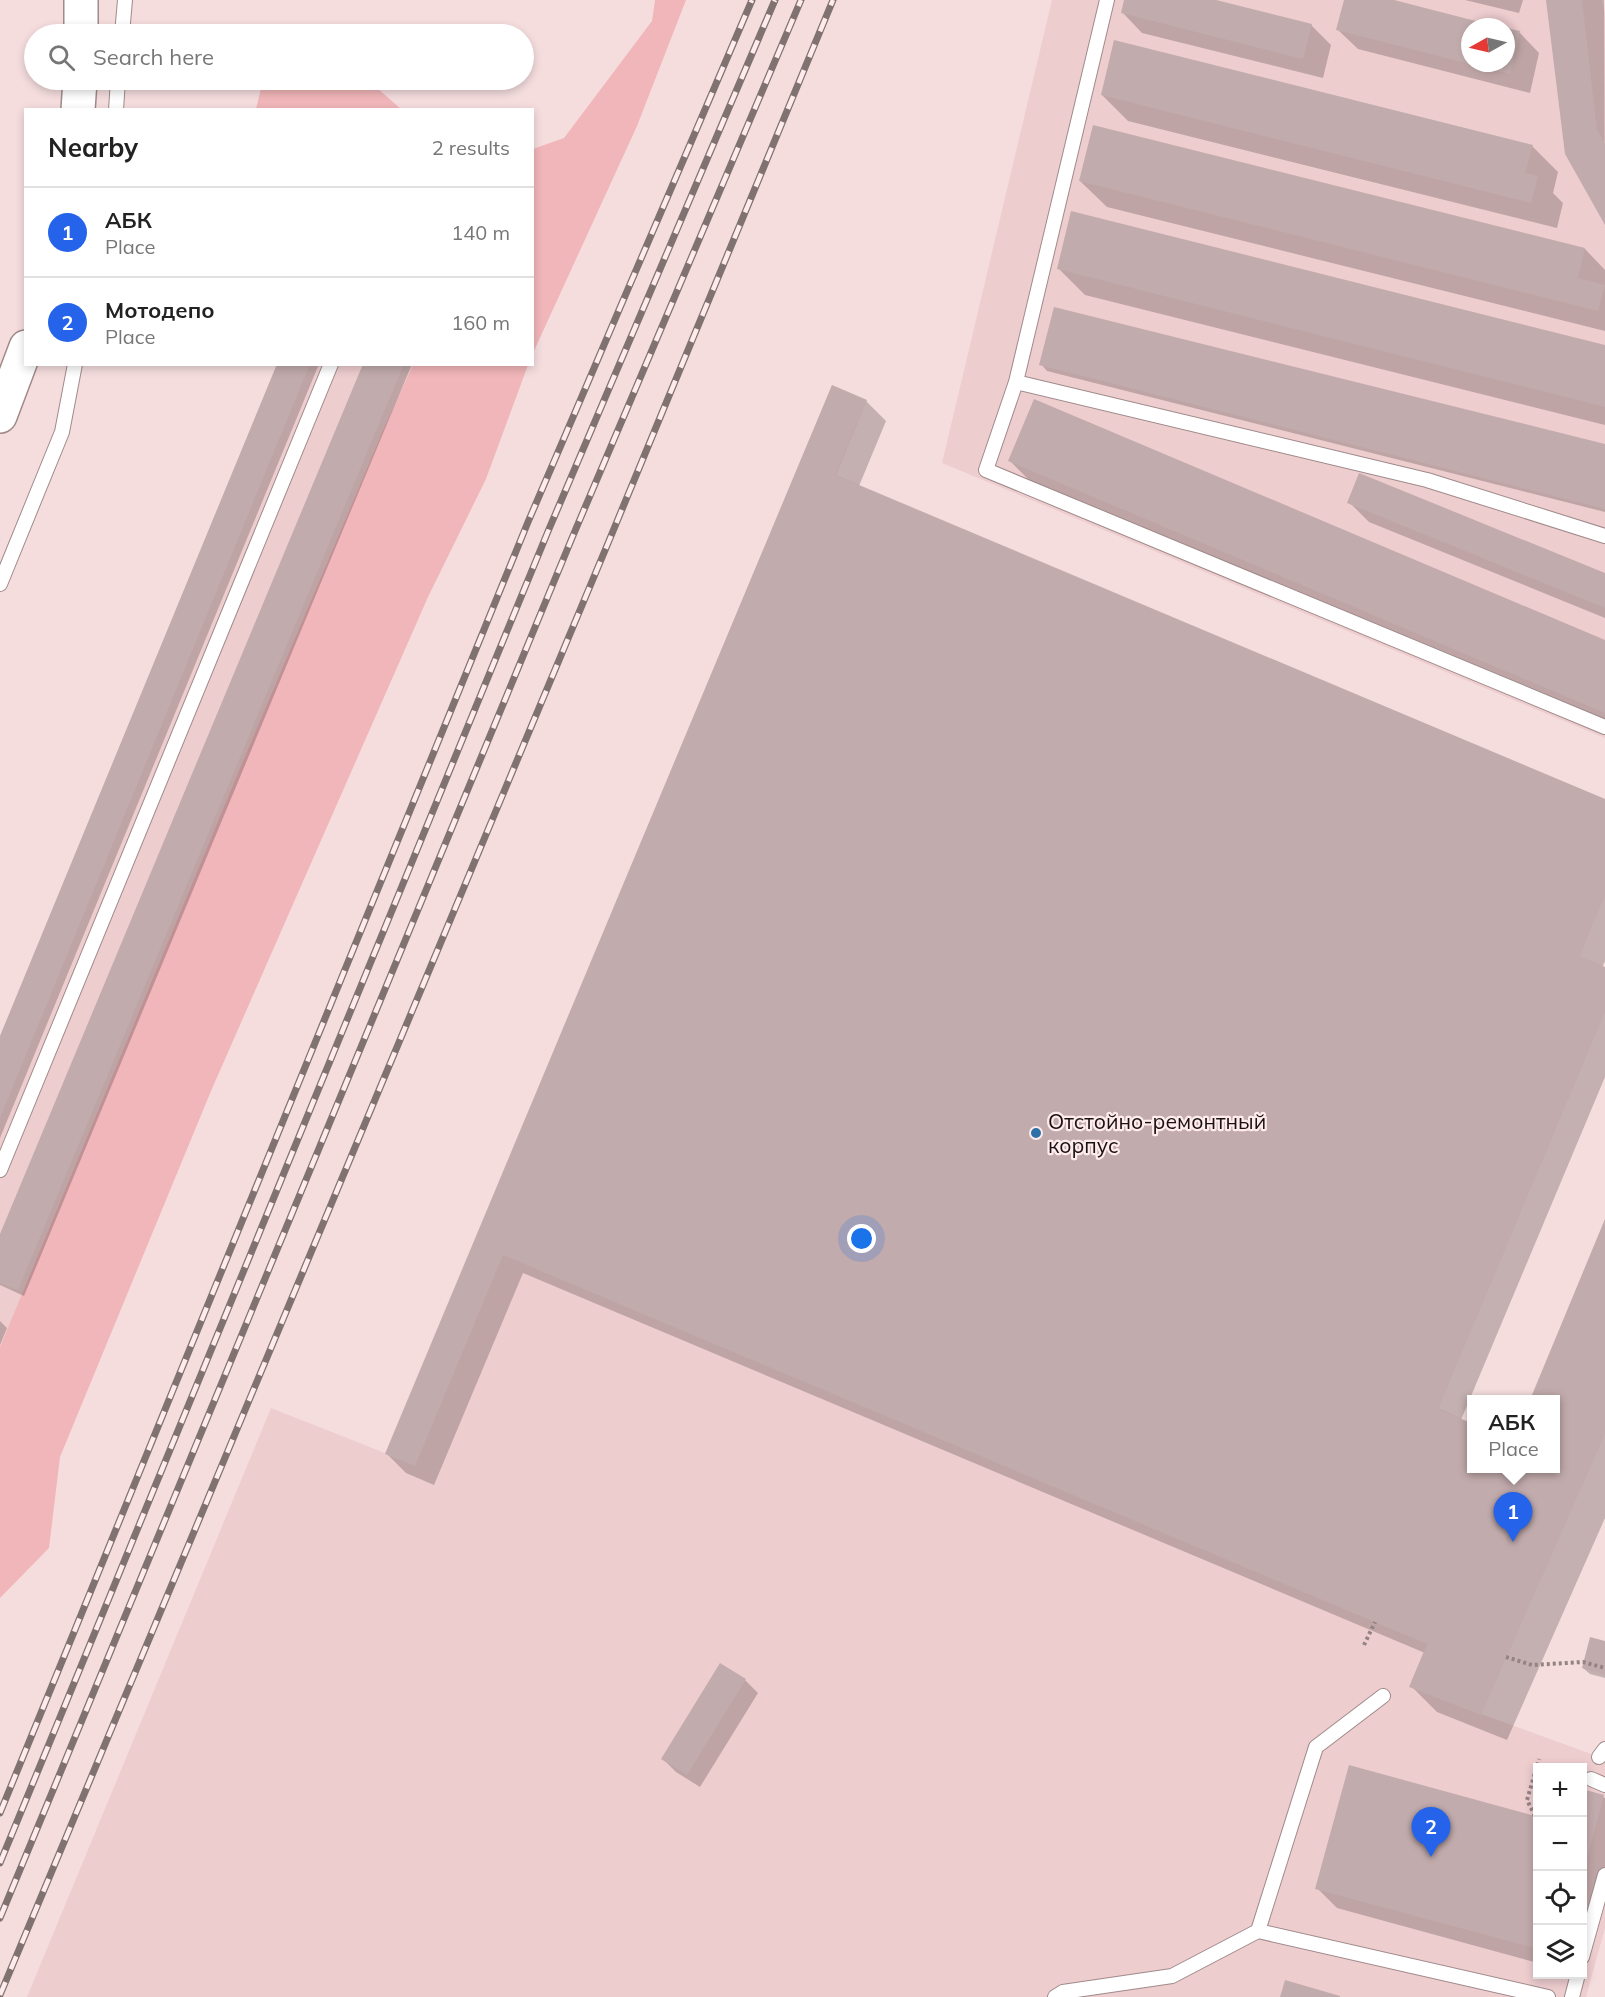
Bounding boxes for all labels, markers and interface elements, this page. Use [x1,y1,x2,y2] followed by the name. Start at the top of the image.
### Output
[1461,18,1515,72] north arrow
[24,24,534,90] search box
[45,41,78,74] icon: search
[93,43,214,71] text: Search here
[48,131,138,164] text: Nearby
[432,135,510,160] text: 2 results
[105,206,152,234] text: АБК
[62,220,74,245] text: 1
[451,220,510,245] text: 140 m
[105,234,155,259] text: Place
[105,296,215,324] text: Мотодепо
[62,310,74,335] text: 2
[451,310,510,335] text: 160 m
[105,324,155,349] text: Place
[1048,1108,1266,1158] place label: Отстойно-ремонтный корпус
[1029,1126,1043,1140] marker: Отстойно-ремонтный корпус
[847,1224,876,1253] your location
[1467,1395,1560,1473] popup
[1488,1408,1535,1436] text: АБК
[1488,1436,1539,1461] text: Place
[1494,1492,1532,1542] pin: 1
[1533,1763,1587,1979] map controls
[1533,1763,1587,1817] button: +
[1412,1808,1450,1857] pin: 2
[1533,1817,1587,1871] button: −
[1533,1871,1587,1925] button: locate
[1533,1925,1587,1979] button: layers

